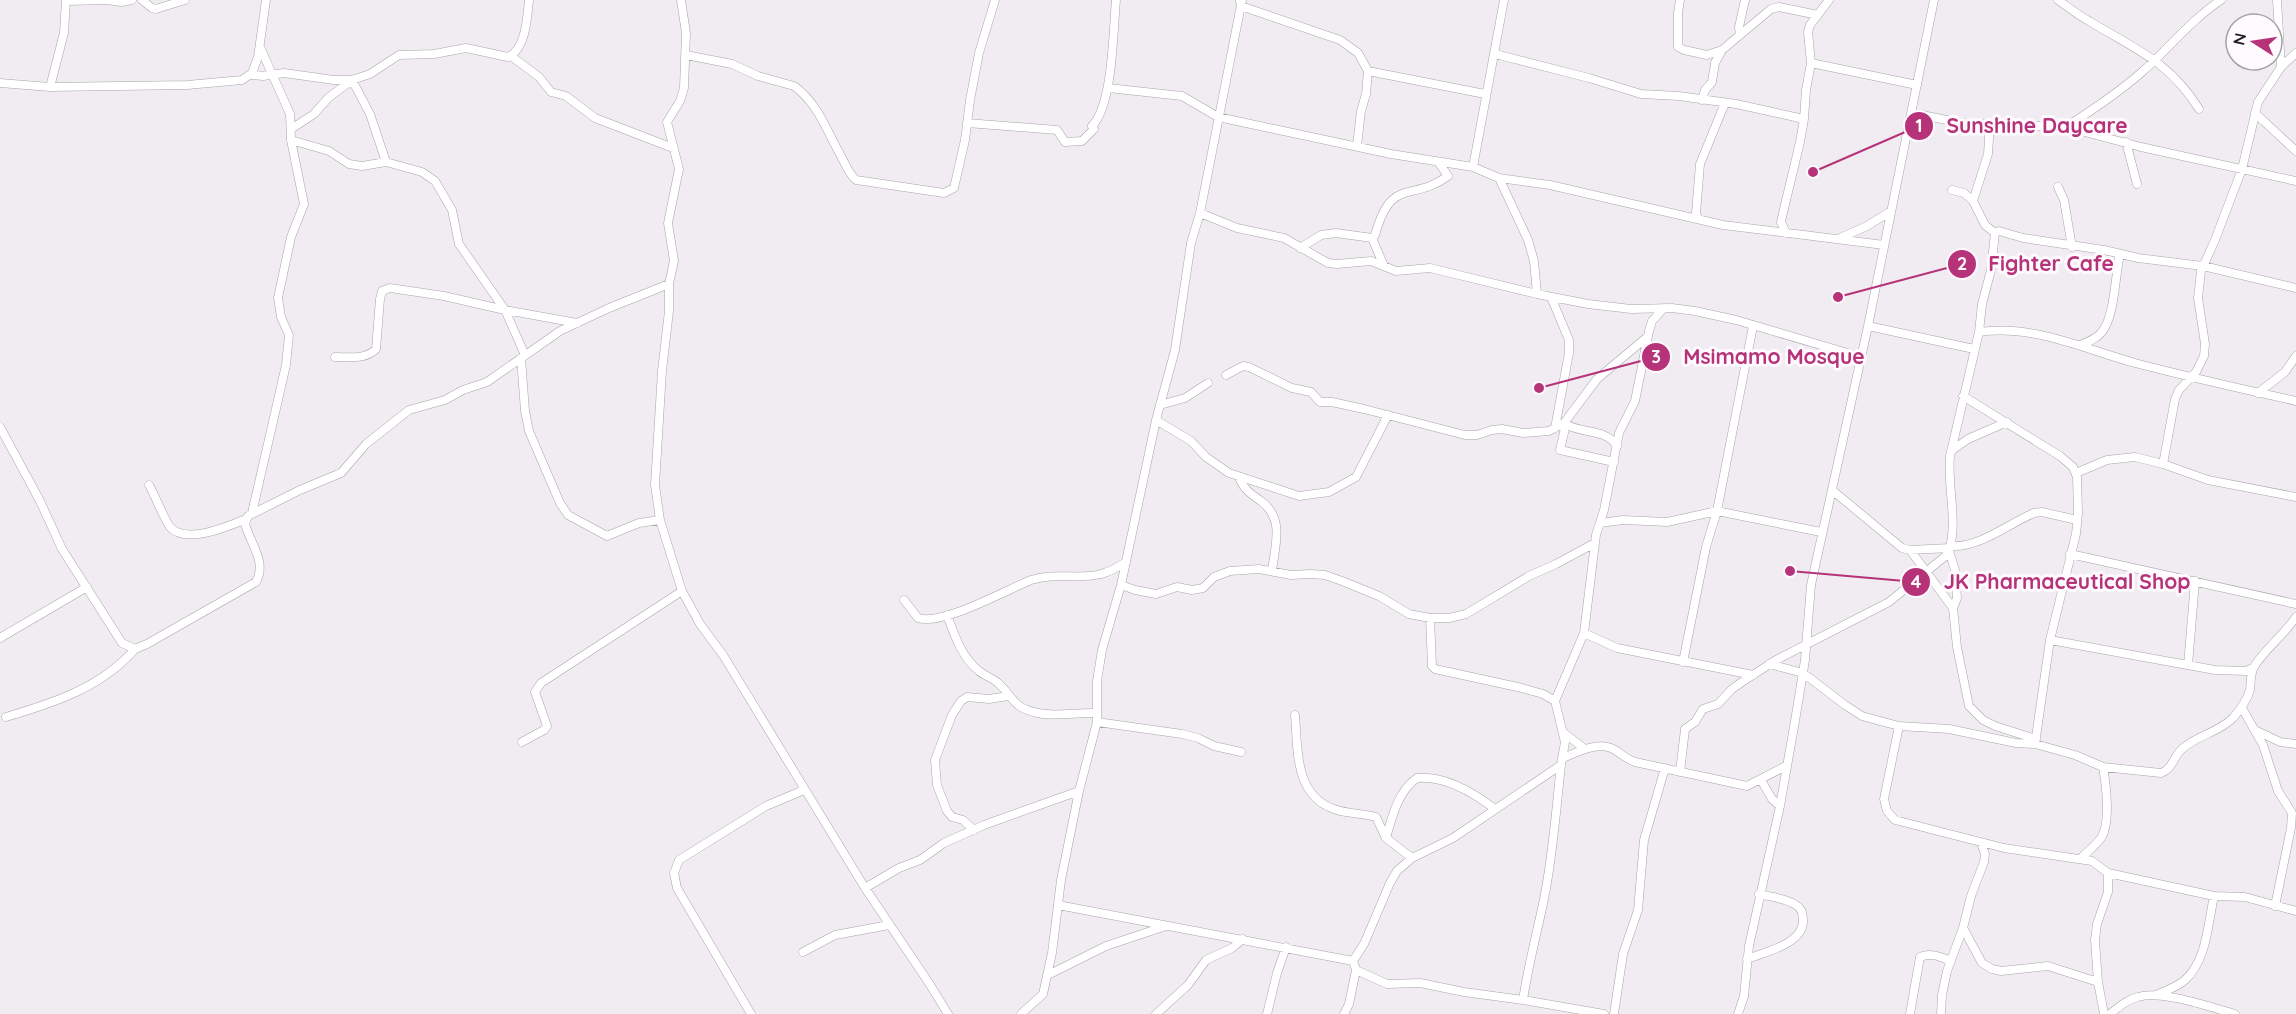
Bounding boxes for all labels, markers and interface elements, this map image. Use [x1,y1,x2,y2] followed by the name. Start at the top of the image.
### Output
[2224,12,2284,72] north arrow
[2228,31,2250,47] text: N
[1904,106,2140,145] callout: Sunshine Daycare
[1946,112,2128,138] text: Sunshine Daycare
[1915,114,1923,137] text: 1
[1947,244,2126,283] callout: Fighter Cafe
[1988,250,2114,276] text: Fighter Cafe
[1957,252,1967,275] text: 2
[1641,337,1877,376] callout: Msimamo Mosque
[1683,343,1865,369] text: Msimamo Mosque
[1651,345,1661,368] text: 3
[1901,563,2202,602] callout: JK Pharmaceutical Shop
[1943,568,2191,594] text: JK Pharmaceutical Shop
[1911,570,1922,593] text: 4

